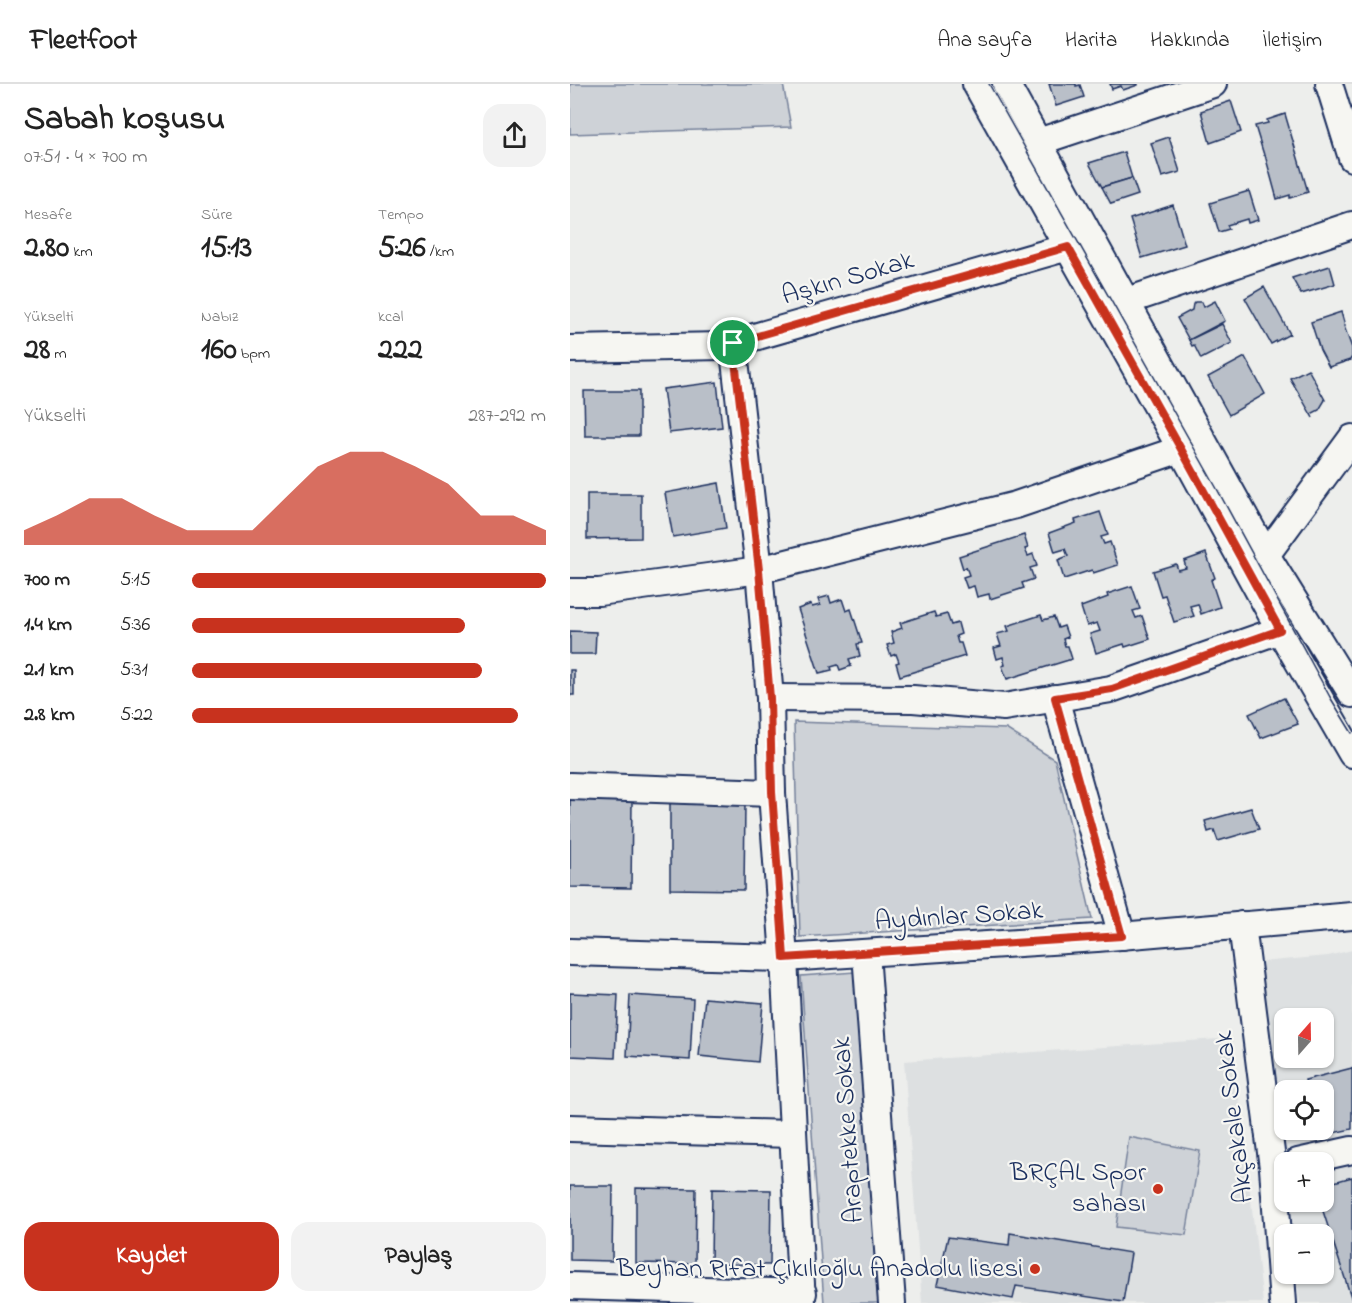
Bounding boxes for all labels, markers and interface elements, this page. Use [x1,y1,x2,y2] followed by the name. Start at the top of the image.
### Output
[30,21,137,62] text: Fleetfoot
[937,26,1032,56] text: Ana sayfa
[1065,26,1117,56] text: Harita
[1150,26,1230,56] text: Hakkında
[1263,26,1322,56] text: İletişim
[24,96,225,144] text: Sabah koşusu
[483,104,546,167] button: share
[24,143,147,172] text: 07:51 · 4 × 700 m
[24,203,72,227] text: Mesafe
[201,203,233,227] text: Süre
[378,203,424,227] text: Tempo
[24,227,69,271] text: 2.80
[201,227,252,271] text: 15:13
[378,227,426,271] text: 5:26
[69,240,93,264] text: km
[426,240,454,264] text: /km
[777,241,919,316] street label: Aşkın Sokak
[24,305,74,329] text: Yükselti
[201,305,238,329] text: Nabız
[378,305,403,329] text: kcal
[707,317,758,368] pin
[716,326,749,359] icon: arrive
[24,329,50,373] text: 28
[201,329,237,373] text: 160
[378,329,423,373] text: 222
[50,342,67,366] text: m
[237,342,270,366] text: bpm
[24,402,86,431] text: Yükselti
[468,402,546,431] text: 287–292 m
[24,566,70,595] text: 700 m
[120,566,151,595] text: 5:15
[24,611,72,640] text: 1.4 km
[120,611,150,640] text: 5:36
[24,656,74,685] text: 2.1 km
[120,656,148,685] text: 5:31
[24,701,75,730] text: 2.8 km
[120,701,153,730] text: 5:22
[873,892,1045,942] street label: Aydınlar Sokak
[1274,1008,1334,1068] north arrow
[1274,1008,1334,1284] map controls
[1205,1028,1265,1206] street label: Akçakale Sokak
[823,1035,875,1225] street label: Araptekke Sokak
[1274,1080,1334,1140] button: locate
[1274,1152,1334,1212] button: +
[1009,1154,1147,1224] place label: BRÇAL Spor sahası
[1151,1182,1165,1196] marker: BRÇAL Spor sahası
[24,1222,279,1291] button: Kaydet
[291,1222,546,1291] button: Paylaş
[1274,1224,1334,1284] button: −
[616,1250,1023,1289] place label: Beyhan Rıfat Çıkılıoğlu Anadolu lisesi
[1028,1262,1042,1276] marker: Beyhan Rıfat Çıkılıoğlu Anadolu lisesi

